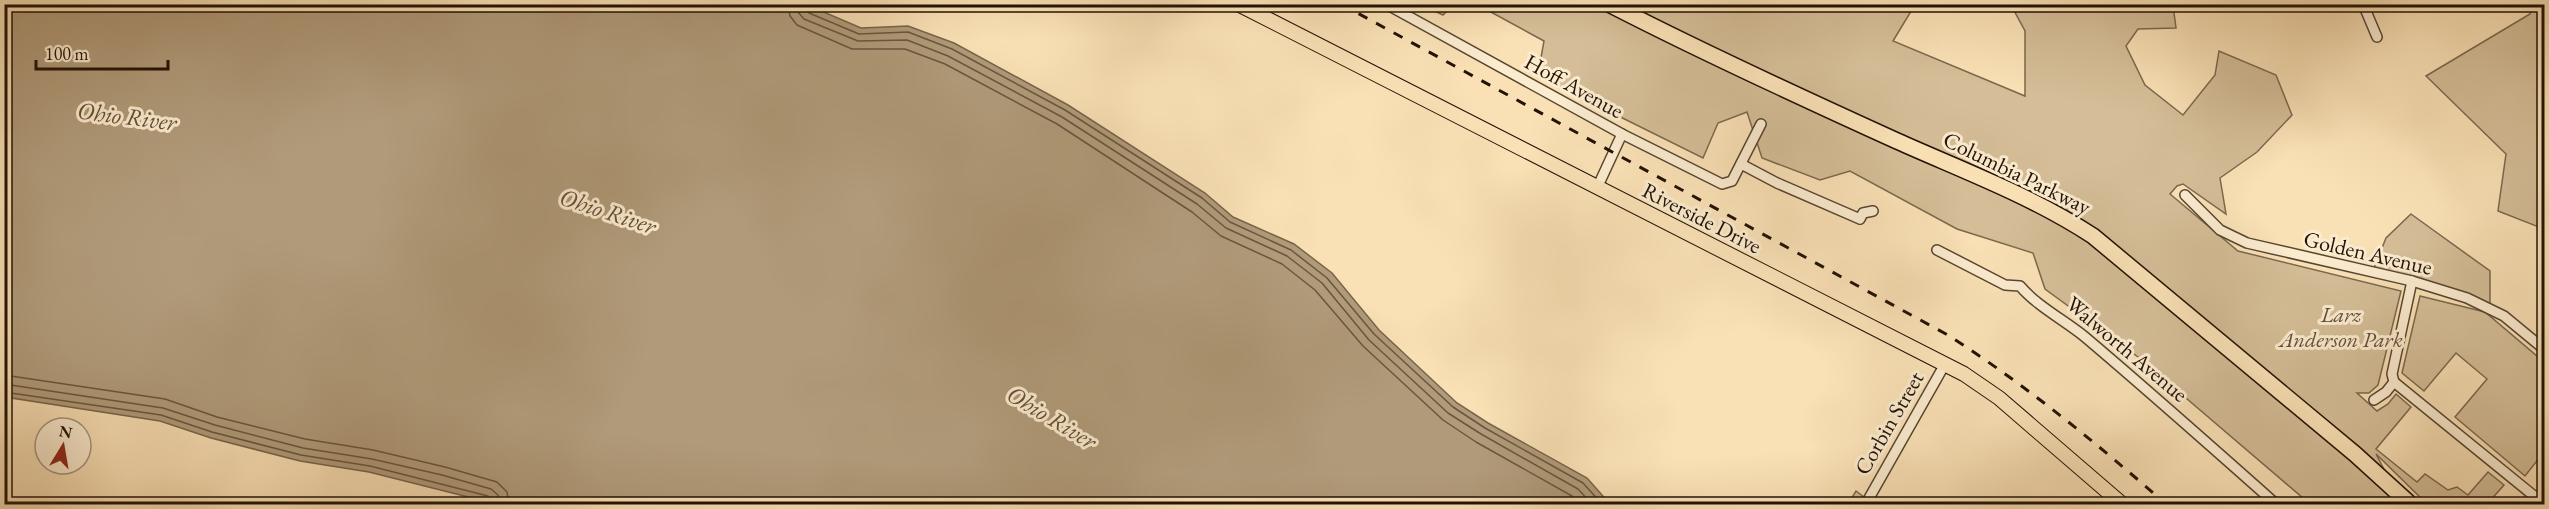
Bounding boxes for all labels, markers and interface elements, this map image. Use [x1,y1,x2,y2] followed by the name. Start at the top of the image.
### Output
[36,33,168,71] scale bar
[45,42,89,65] text: 100 m
[1519,47,1629,125] street label: Hoff Avenue
[76,95,180,138] water label: Ohio River
[1939,125,2096,221] street label: Columbia Parkway
[1638,176,1767,261] street label: Riverside Drive
[556,181,662,242] water label: Ohio River
[2301,224,2435,282] street label: Golden Avenue
[2060,290,2194,409] street label: Walworth Avenue
[2277,300,2403,354] park label: Larz Anderson Park
[1848,366,1930,480] street label: Corbin Street
[1001,378,1104,457] water label: Ohio River
[33,416,93,476] north arrow
[57,420,74,443] text: N

